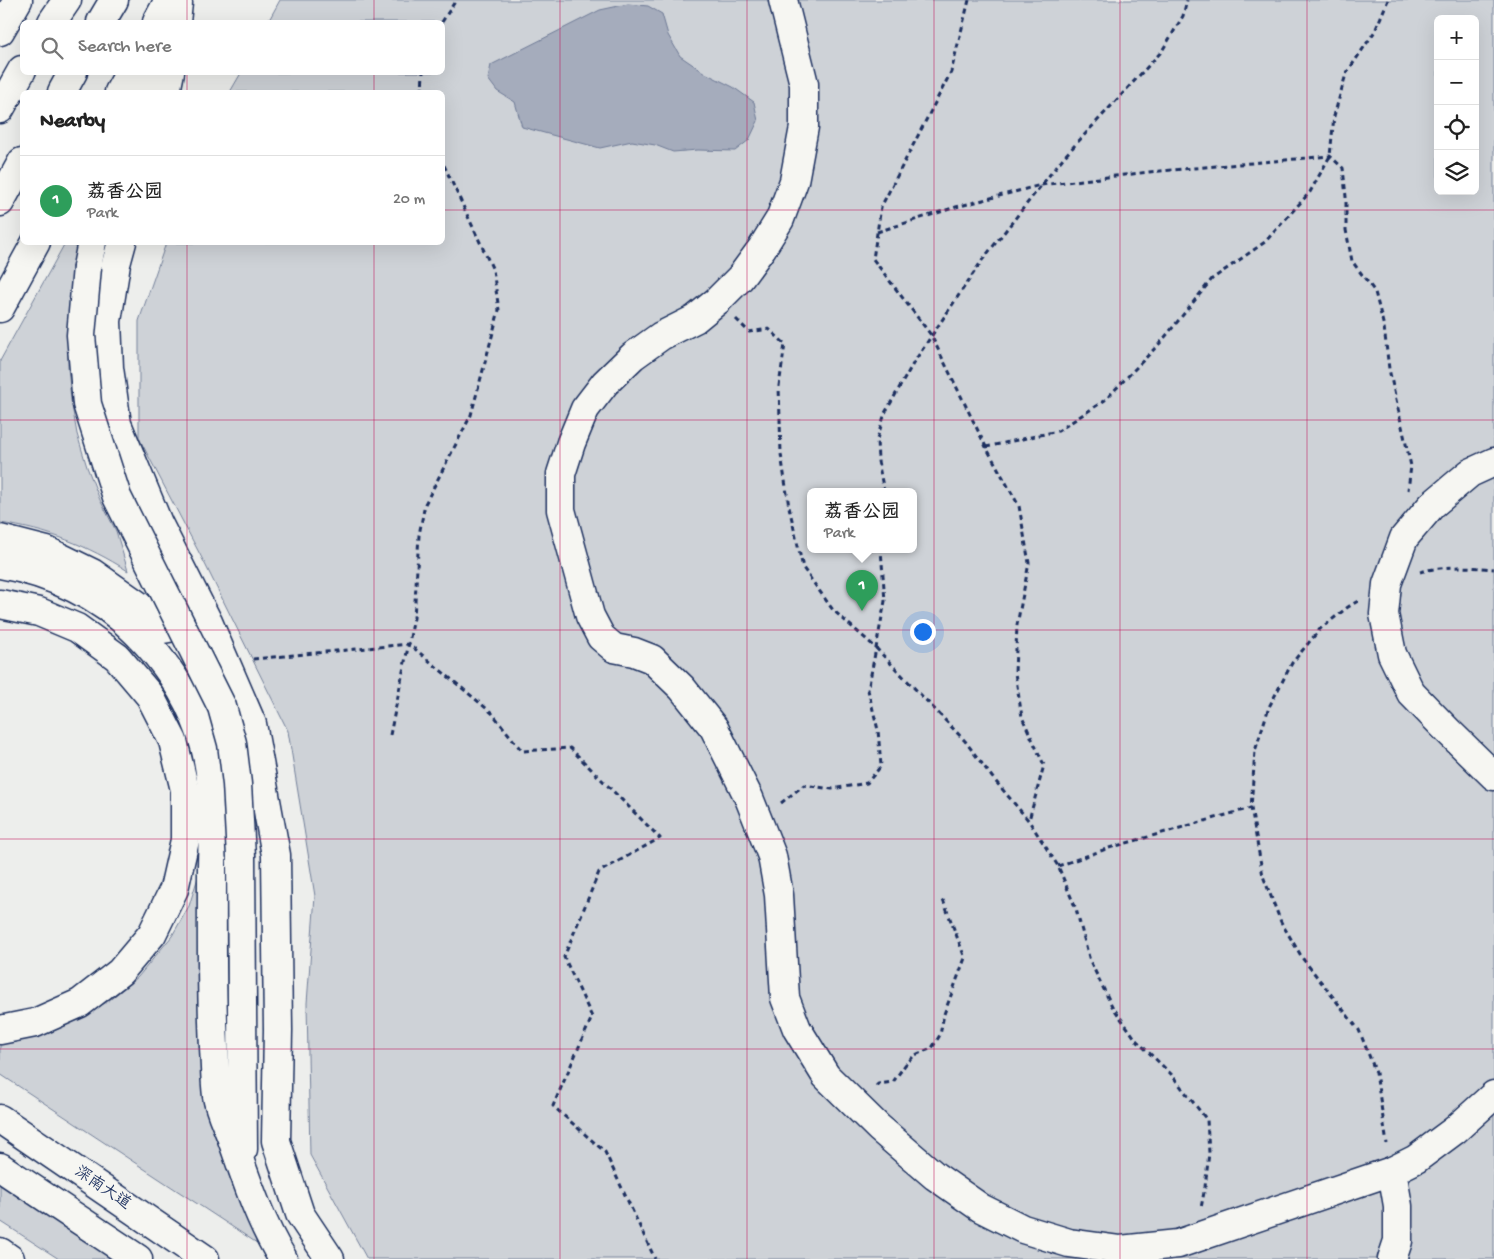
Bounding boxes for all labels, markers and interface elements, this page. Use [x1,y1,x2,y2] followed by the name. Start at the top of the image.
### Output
[1434,15,1479,195] map controls
[1434,15,1479,60] button: +
[20,20,445,75] search box
[38,34,66,62] icon: search
[78,36,172,59] text: Search here
[1434,60,1479,105] button: −
[1434,105,1479,150] button: locate
[40,110,105,135] text: Nearby
[1434,150,1479,195] button: layers
[87,182,163,205] text: 荔香公园
[53,191,59,210] text: 1
[393,191,425,210] text: 20 m
[87,205,118,224] text: Park
[807,488,917,553] popup
[824,502,900,525] text: 荔香公园
[824,525,855,544] text: Park
[846,570,878,611] pin: 1
[910,619,936,645] your location
[70,1162,135,1215] street label: 深南大道

